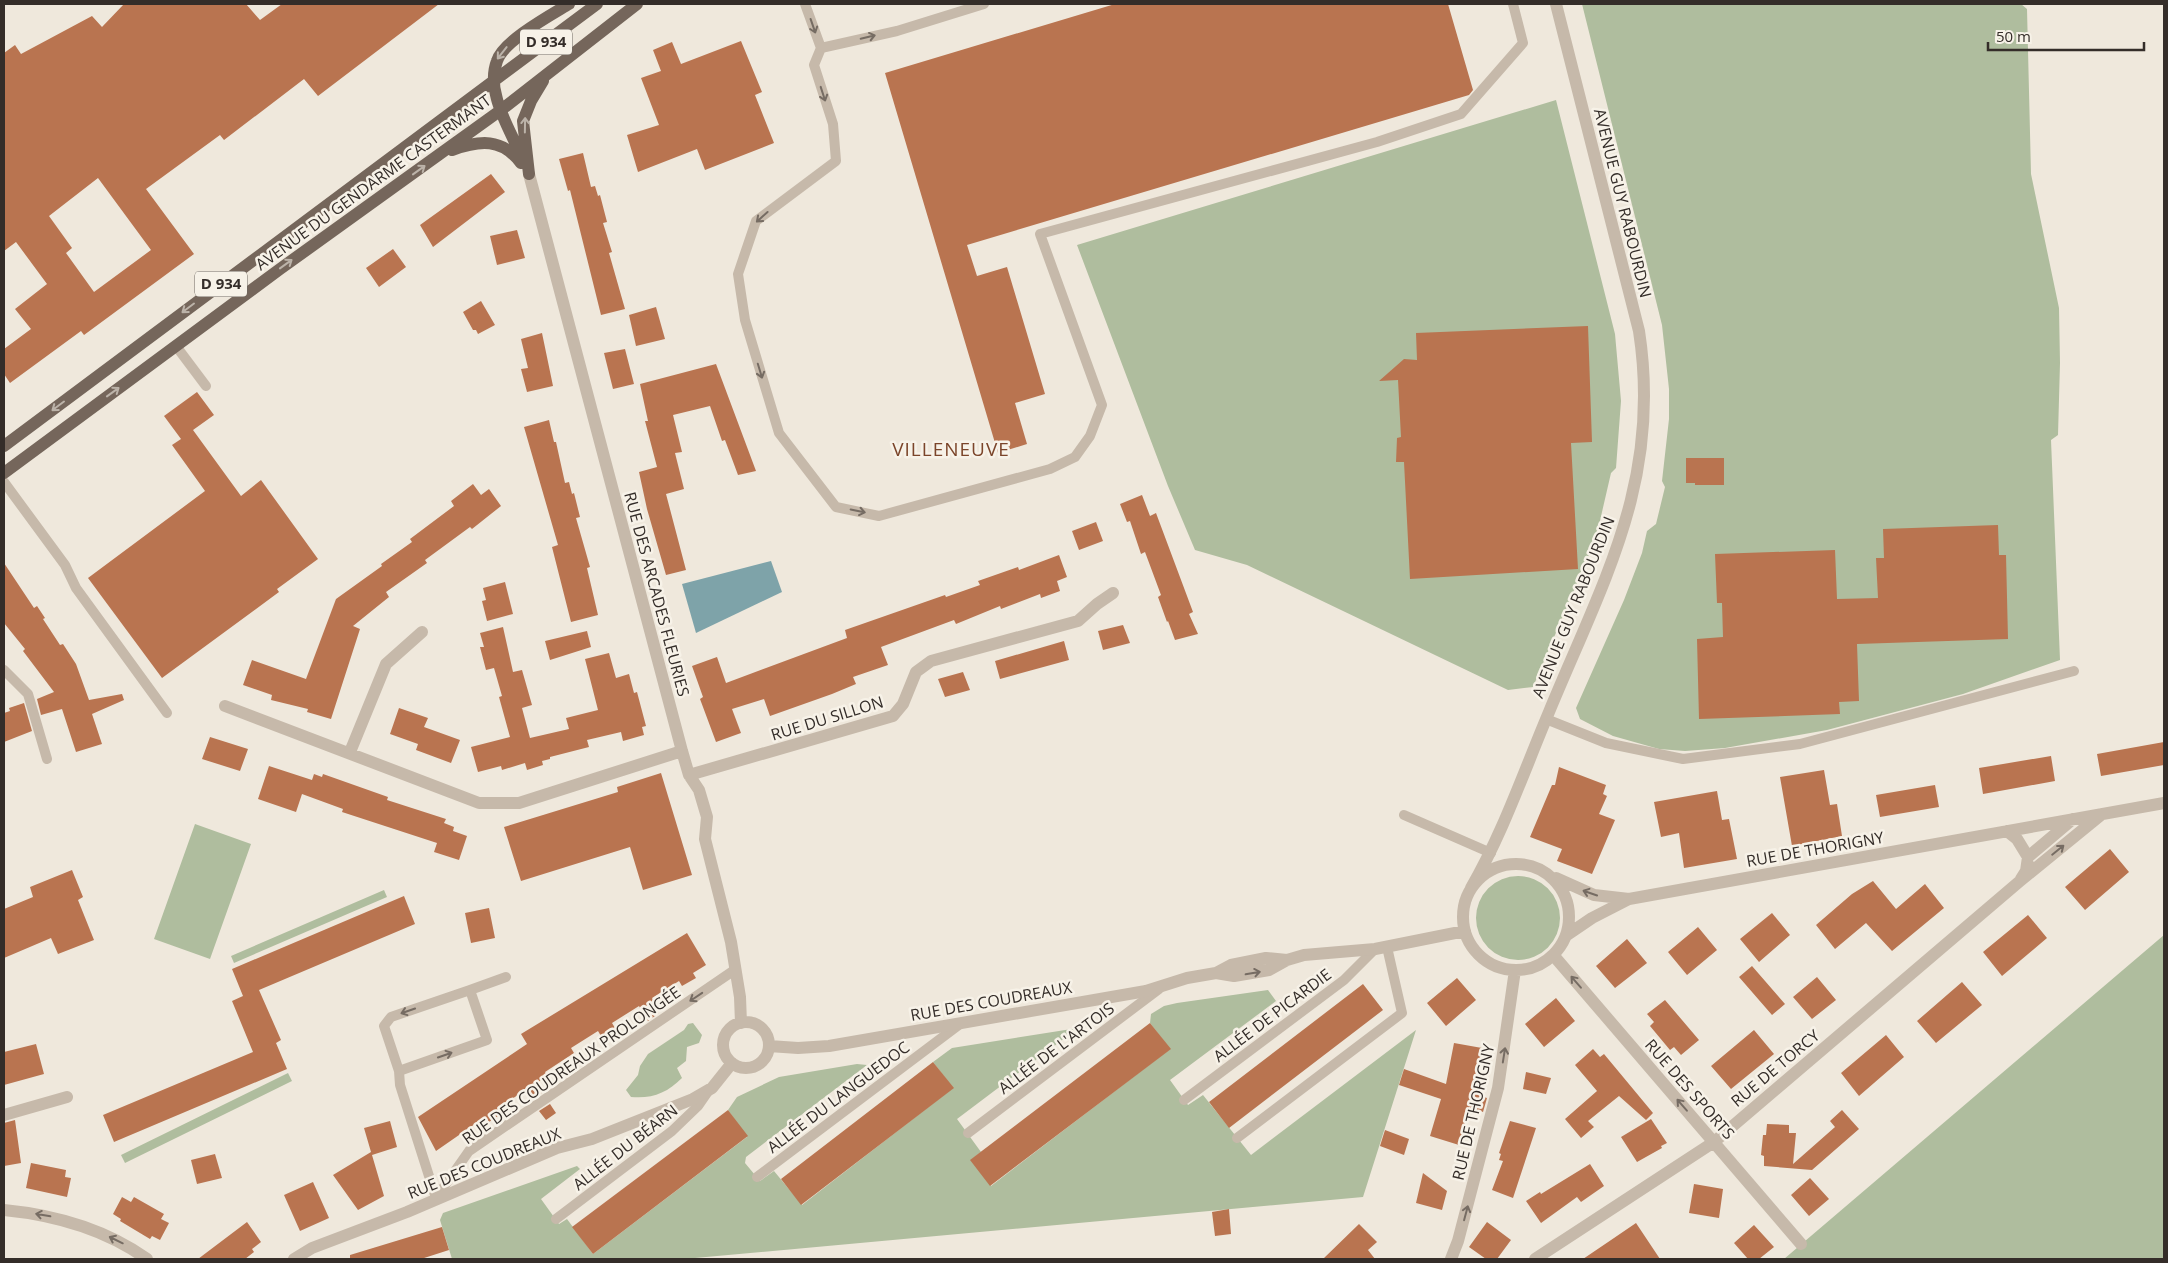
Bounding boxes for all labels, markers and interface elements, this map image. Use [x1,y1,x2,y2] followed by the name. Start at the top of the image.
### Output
[809,17,818,33] one-way arrow
[1988,20,2144,52] scale bar
[1996,26,2031,46] text: 50 m
[520,30,572,54] road number: D 934
[860,32,876,41] one-way arrow
[497,46,508,59] one-way arrow
[819,85,828,101] one-way arrow
[251,89,495,275] street label: AVENUE DU GENDARME CASTERMANT
[1589,106,1657,300] street label: AVENUE GUY RABOURDIN
[520,118,529,134] one-way arrow
[411,165,425,175] one-way arrow
[755,212,768,223] one-way arrow
[279,259,293,269] one-way arrow
[195,272,247,296] road number: D 934
[181,303,195,313] one-way arrow
[756,363,766,379] one-way arrow
[106,387,120,397] one-way arrow
[52,400,65,411] one-way arrow
[892,436,1010,462] district label: VILLENEUVE
[619,489,695,699] street label: RUE DES ARCADES FLEURIES
[849,507,865,516] one-way arrow
[1526,513,1620,701] street label: AVENUE GUY RABOURDIN
[768,690,886,746] street label: RUE DU SILLON
[1745,826,1886,872] street label: RUE DE THORIGNY
[2051,844,2064,855] one-way arrow
[1582,887,1598,897] one-way arrow
[1208,963,1336,1067] street label: ALLÉE DE PICARDIE
[1245,967,1261,977] one-way arrow
[1570,975,1582,988] one-way arrow
[909,976,1074,1026] street label: RUE DES COUDREAUX
[457,981,685,1149] street label: RUE DES COUDREAUX PROLONGÉE
[689,992,703,1002] one-way arrow
[994,997,1119,1099] street label: ALLÉE DE L'ARTOIS
[401,1007,416,1016] one-way arrow
[1726,1024,1824,1112] street label: RUE DE TORCY
[1640,1034,1740,1144] street label: RUE DES SPORTS
[762,1036,914,1158] street label: ALLÉE DU LANGUEDOC
[1447,1042,1499,1182] street label: RUE DE THORIGNY
[1499,1047,1509,1063] one-way arrow
[437,1050,453,1059] one-way arrow
[1677,1098,1688,1111] one-way arrow
[568,1099,682,1195] street label: ALLÉE DU BÉARN
[404,1122,565,1204] street label: RUE DES COUDREAUX
[1462,1205,1471,1221] one-way arrow
[36,1210,52,1220] one-way arrow
[109,1235,124,1245] one-way arrow

